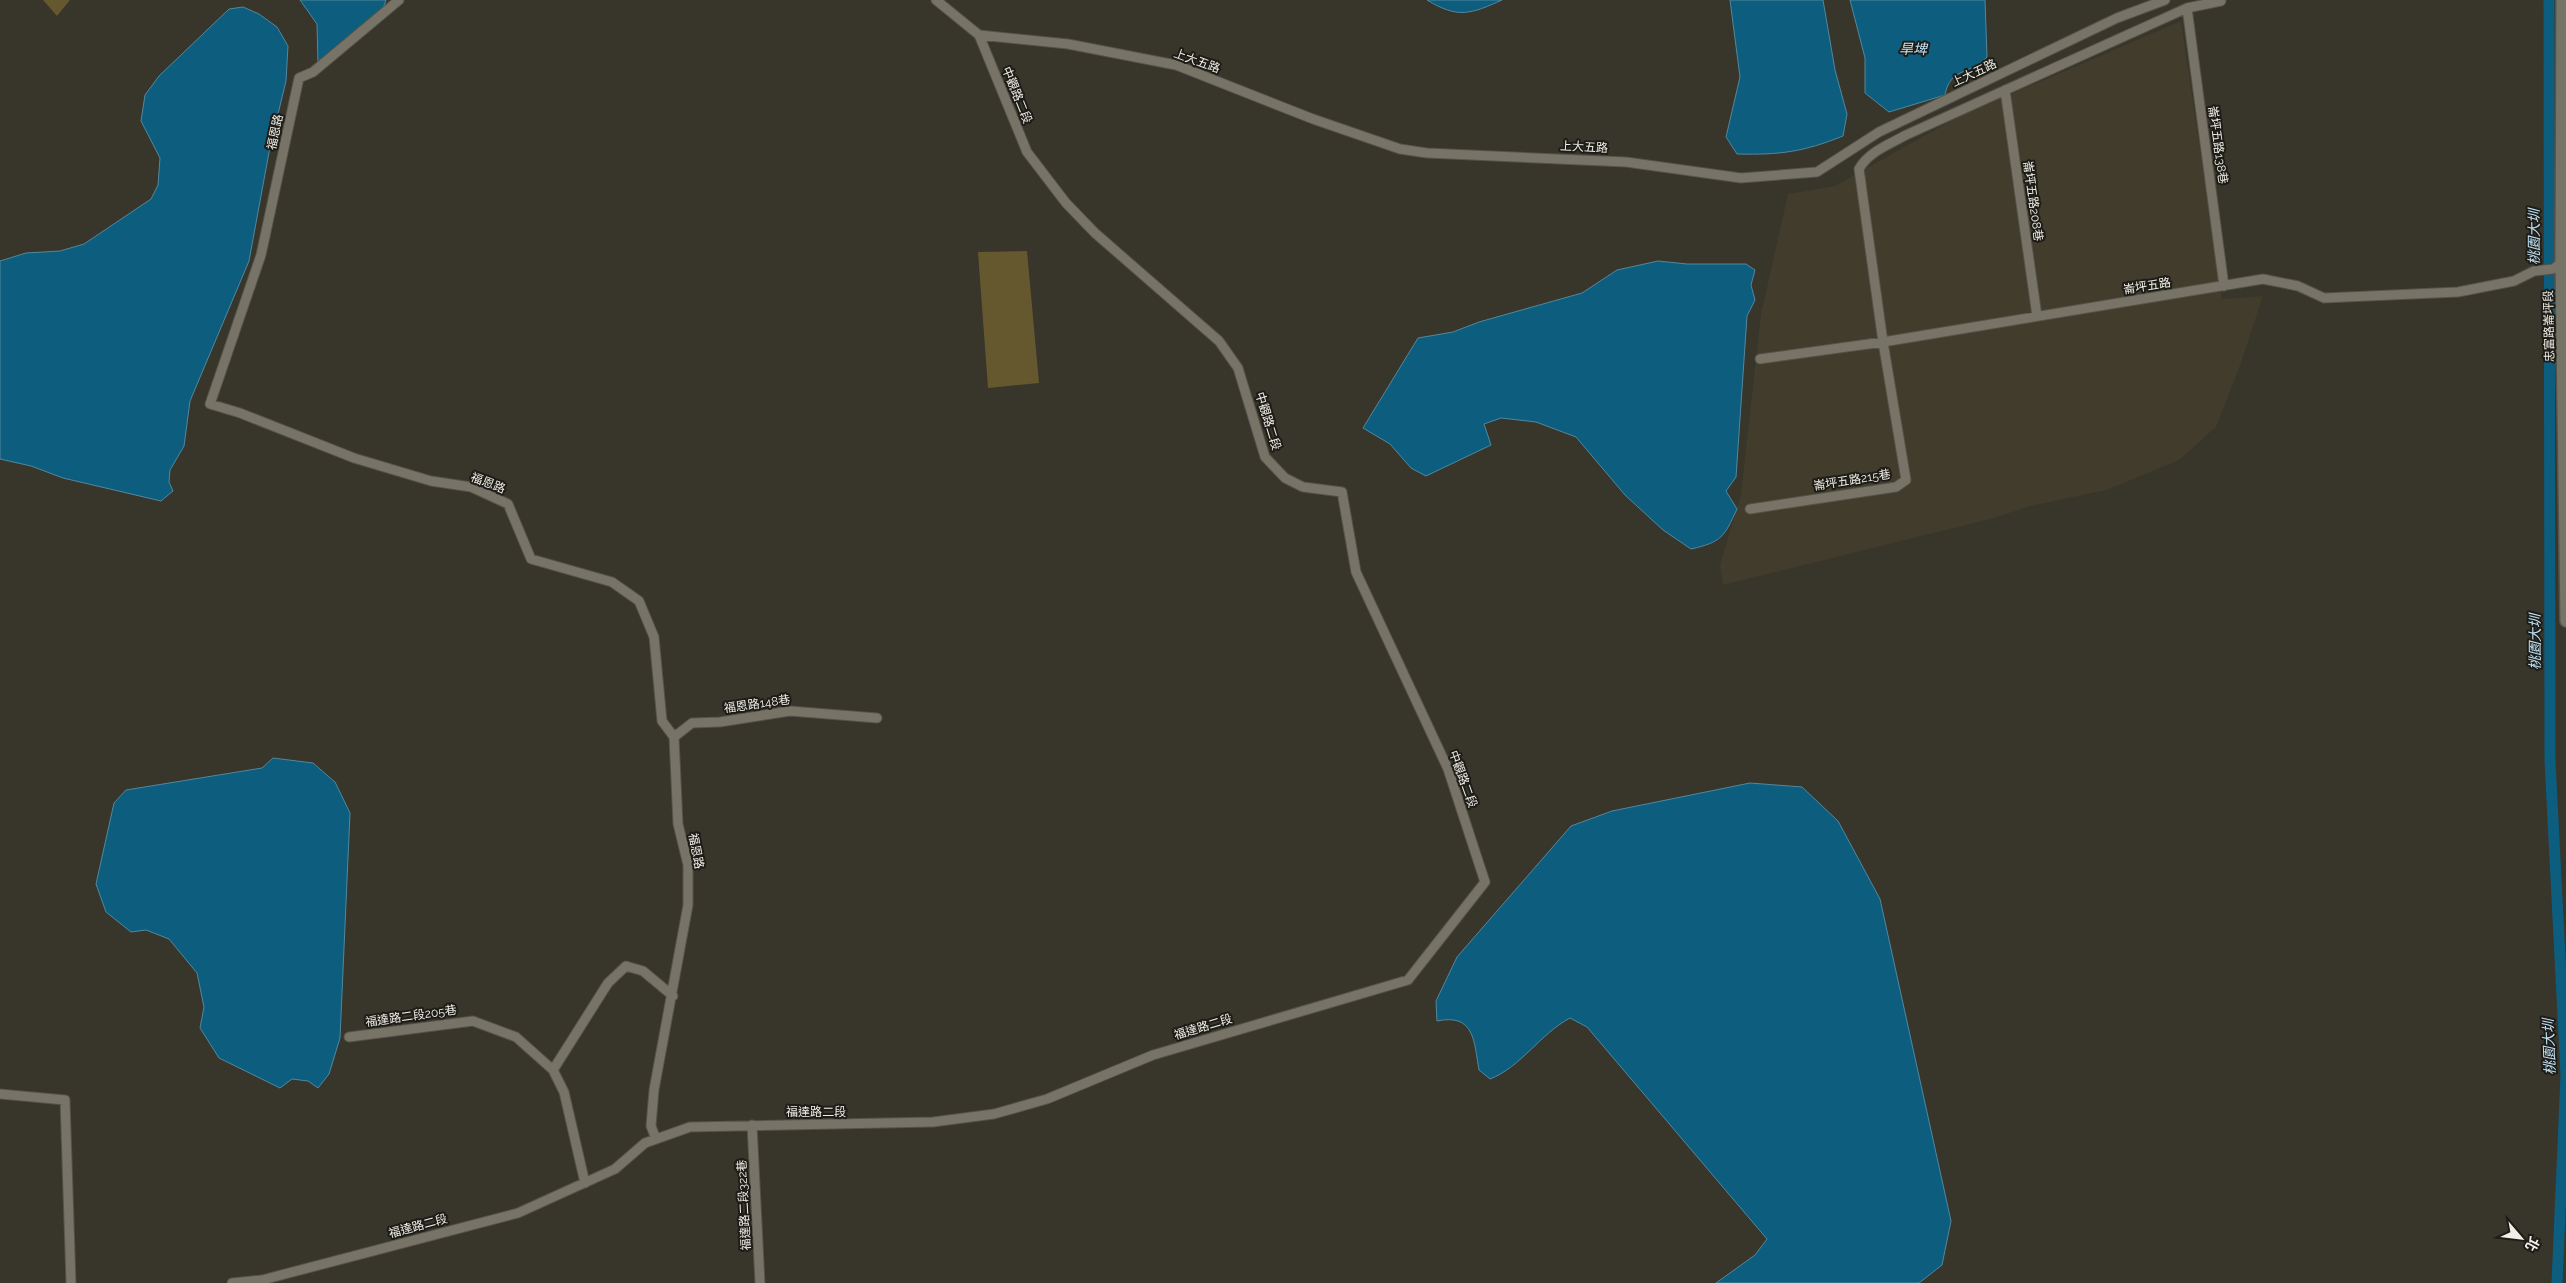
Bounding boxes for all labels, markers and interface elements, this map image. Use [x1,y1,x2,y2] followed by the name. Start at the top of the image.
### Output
[1899,41,1929,57] water label: 旱埤
[1172,46,1222,76] street label: 上大五路
[1949,57,1999,89] street label: 上大五路
[999,65,1035,125] street label: 中觀路二段
[2206,105,2230,185] street label: 崙坪五路138巷
[264,113,286,151] street label: 福恩路
[1560,139,1608,155] street label: 上大五路
[2020,160,2046,242] street label: 崙坪五路208巷
[2526,207,2542,265] water label: 桃園大圳
[2122,275,2172,297] street label: 崙坪五路
[2541,290,2557,362] street label: 忠富路崙坪段
[1253,390,1283,452] street label: 中觀路二段
[1812,467,1892,493] street label: 崙坪五路215巷
[469,470,507,496] street label: 福恩路
[2527,612,2543,670] water label: 桃園大圳
[723,692,791,716] street label: 福恩路148巷
[1446,748,1480,810] street label: 中觀路二段
[686,832,706,870] street label: 福恩路
[364,1003,458,1029] street label: 福達路二段205巷
[1172,1012,1234,1042] street label: 福達路二段
[2540,1017,2558,1075] water label: 桃園大圳
[786,1105,846,1119] street label: 福達路二段
[735,1159,753,1251] street label: 福達路二段322巷
[387,1211,449,1241] street label: 福達路二段
[2496,1213,2546,1263] north arrow
[2522,1234,2543,1254] text: 北

